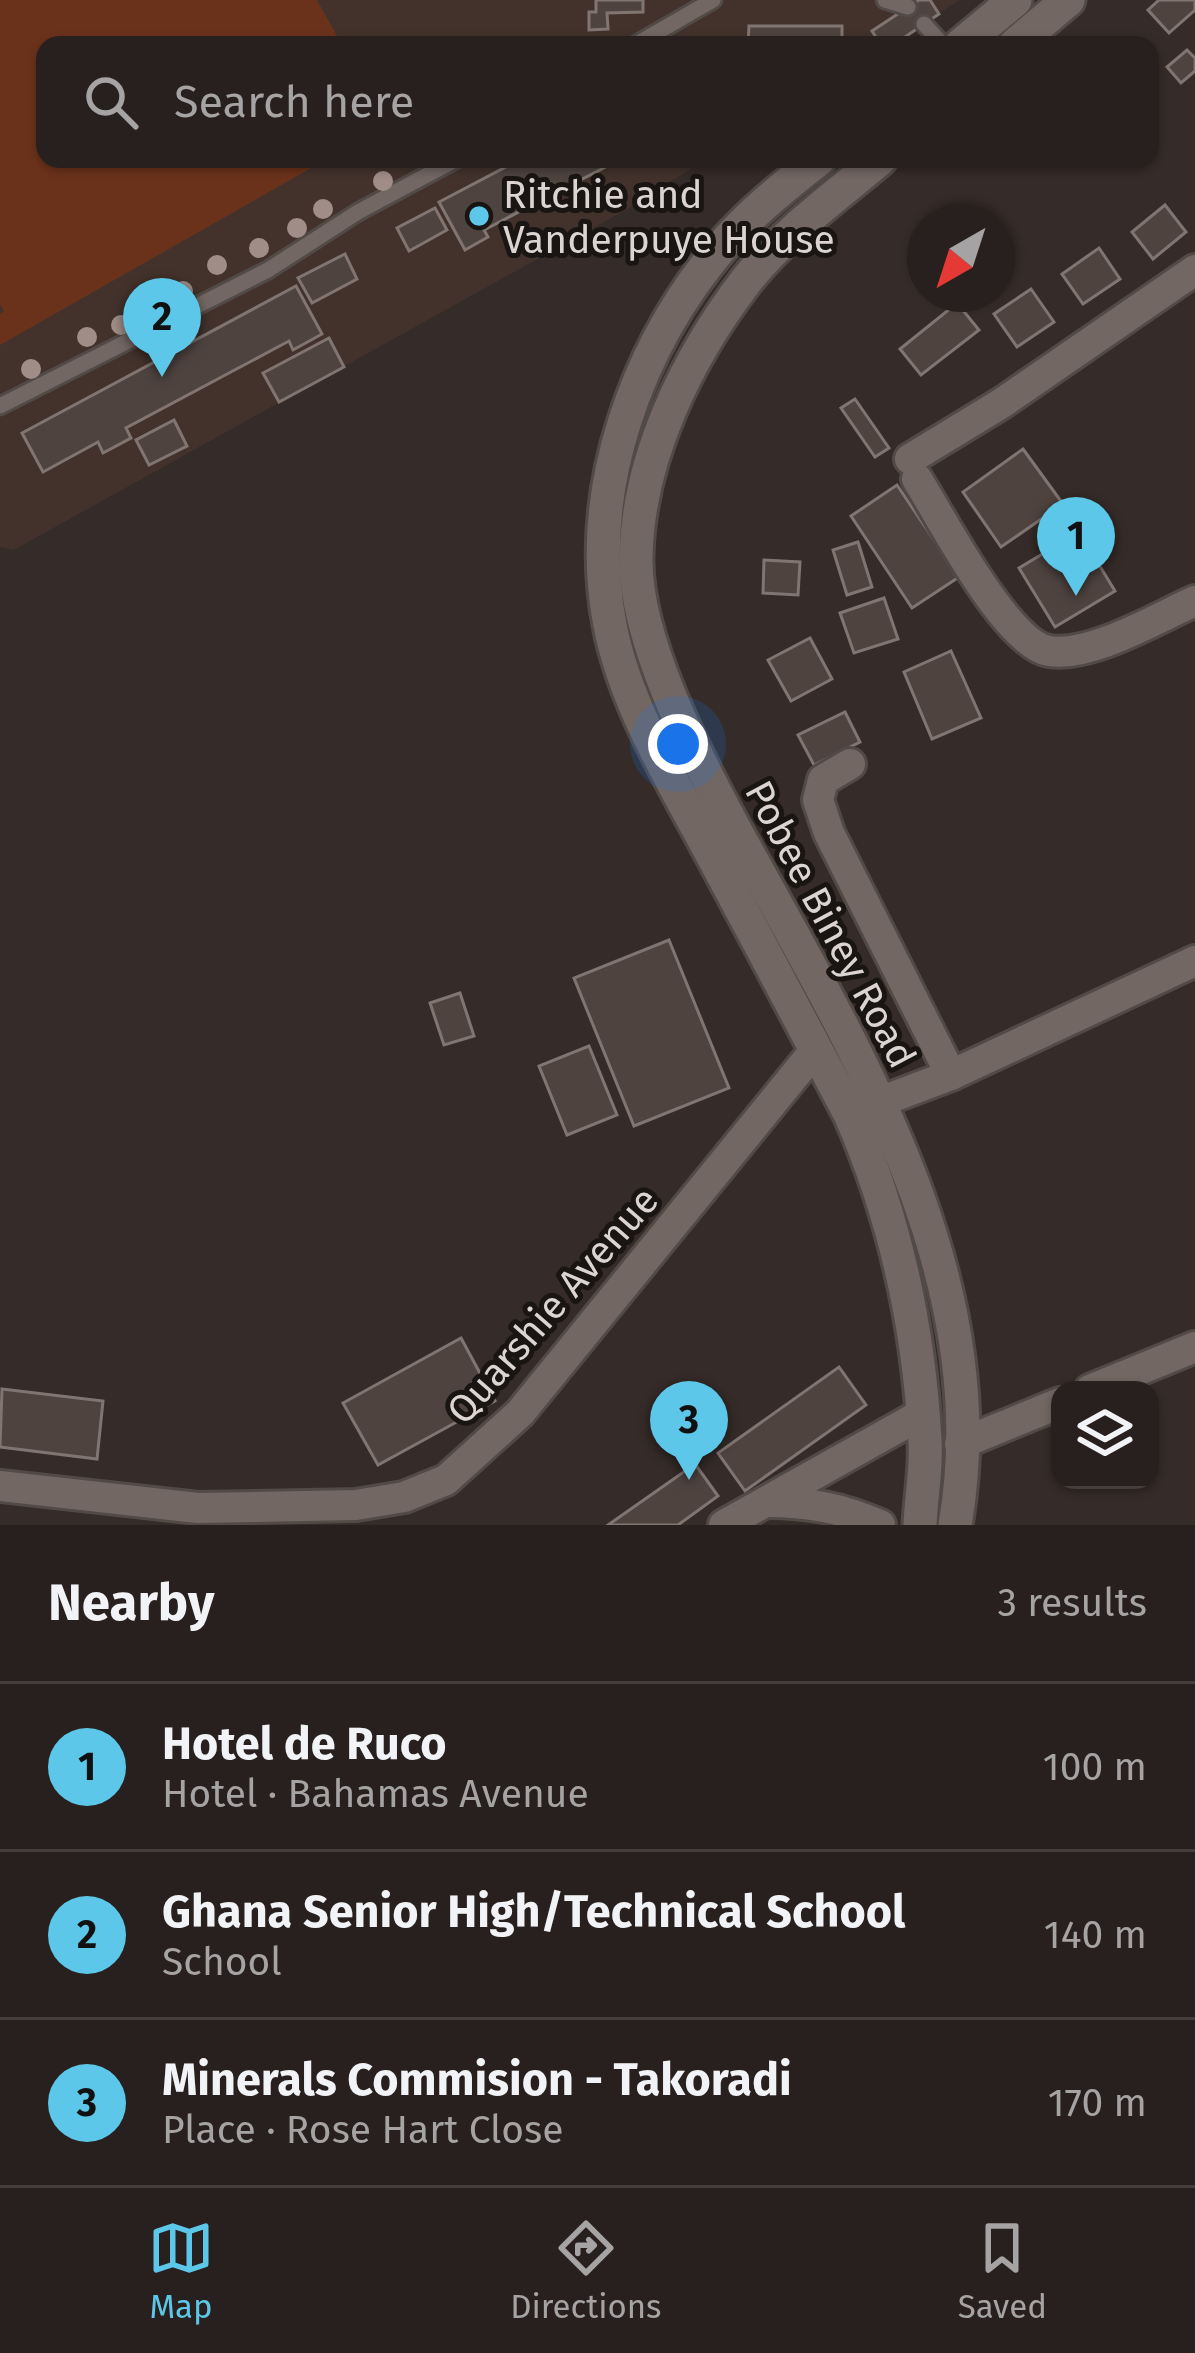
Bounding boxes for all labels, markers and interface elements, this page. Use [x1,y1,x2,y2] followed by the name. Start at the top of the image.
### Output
[36,36,1159,168] search box
[78,69,144,135] icon: search
[174,75,414,129] text: Search here
[503,172,835,263] place label: Ritchie and Vanderpuye House
[466,203,492,229] marker: Ritchie and Vanderpuye House
[907,204,1015,312] north arrow
[123,278,201,377] pin: 2
[1037,497,1115,596] pin: 1
[648,714,708,774] your location
[735,773,925,1076] street label: Pobee Biney Road
[438,1178,668,1433] street label: Quarshie Avenue
[650,1381,728,1480] pin: 3
[1051,1381,1159,1489] map controls
[1051,1381,1159,1489] button: layers
[48,1572,214,1634] text: Nearby
[997,1580,1147,1626] text: 3 results
[162,1717,447,1771] text: Hotel de Ruco
[78,1744,96,1790] text: 1
[1043,1744,1147,1790] text: 100 m
[162,1771,589,1817] text: Hotel · Bahamas Avenue
[162,1885,905,1939] text: Ghana Senior High/Technical School
[77,1912,97,1958] text: 2
[1044,1912,1147,1958] text: 140 m
[162,1939,282,1985] text: School
[162,2053,792,2107] text: Minerals Commision - Takoradi
[77,2080,97,2126] text: 3
[1048,2080,1147,2126] text: 170 m
[162,2107,564,2153] text: Place · Rose Hart Close
[148,2215,214,2327] tab: Map
[510,2215,662,2327] tab: Directions
[958,2215,1047,2327] tab: Saved

